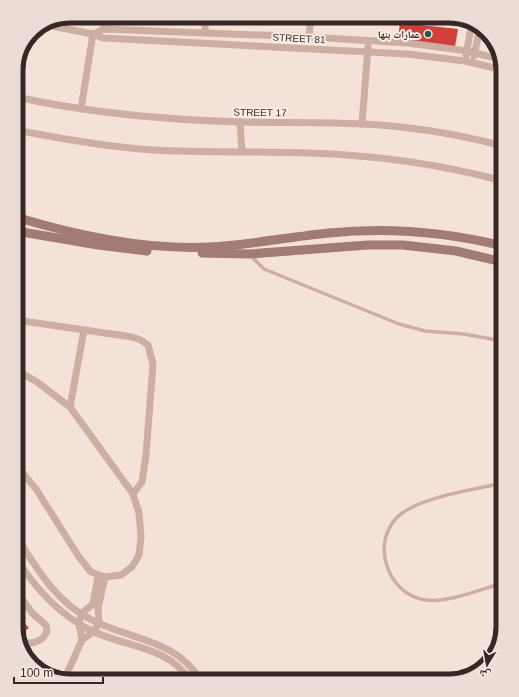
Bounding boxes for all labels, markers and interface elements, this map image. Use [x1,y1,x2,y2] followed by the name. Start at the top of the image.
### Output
[378,29,420,41] place label: عمارات بنها
[423,29,433,39] marker: عمارات بنها
[272,32,326,45] street label: STREET 81
[233,107,287,118] street label: STREET 17
[467,645,507,685] north arrow
[14,659,103,685] scale bar
[20,666,53,680] text: 100 m
[478,666,492,682] text: ش

